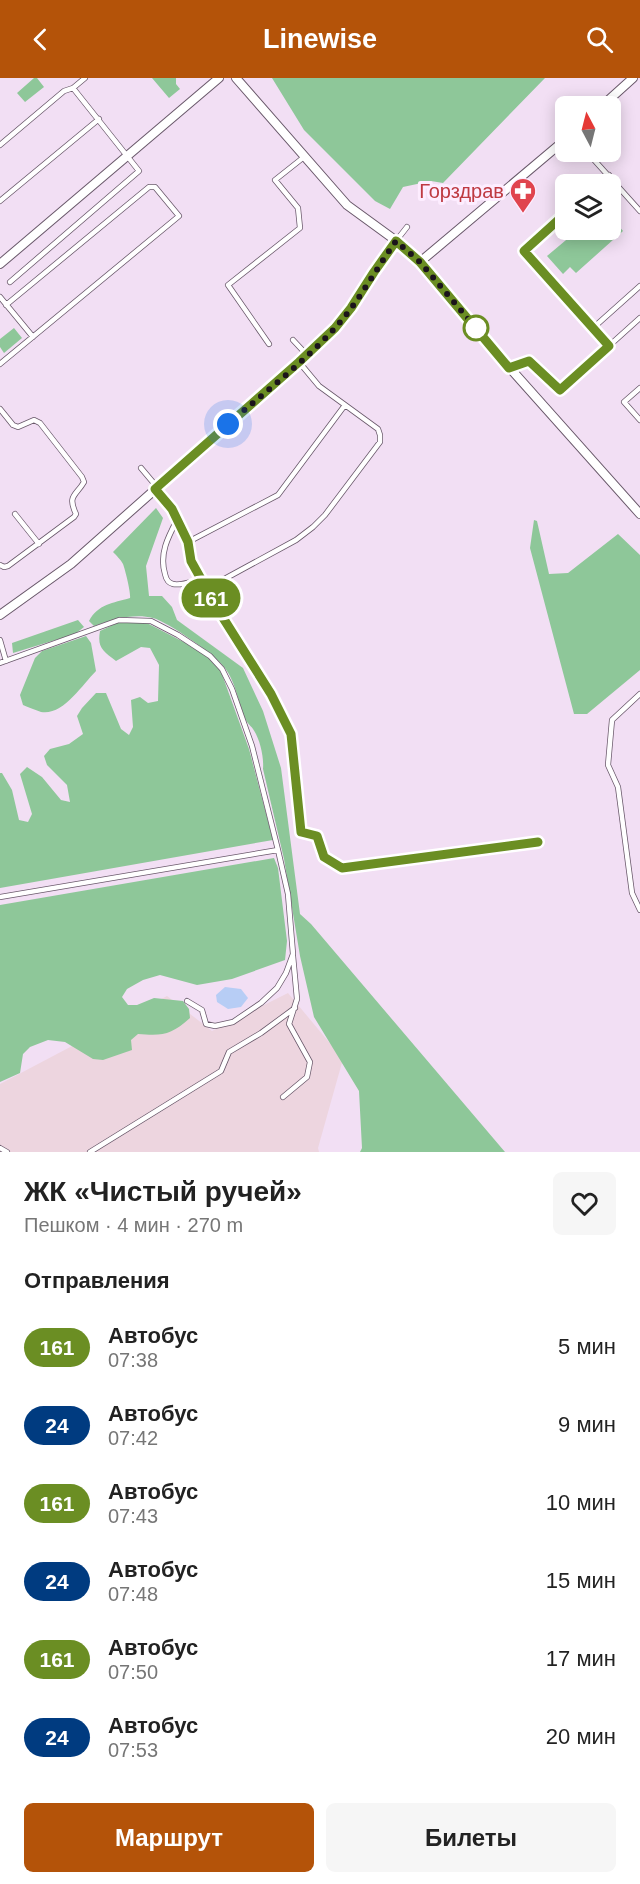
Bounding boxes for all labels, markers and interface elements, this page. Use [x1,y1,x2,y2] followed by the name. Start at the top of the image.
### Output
[24,23,57,56] icon: back
[583,23,616,56] icon: search
[263,24,377,54] text: Linewise
[555,96,621,162] north arrow
[555,96,621,240] map controls
[555,174,621,240] button: layers
[508,176,538,214] pharmacy icon: Горздрав
[419,180,504,202] place label: Горздрав
[463,315,489,341] unlabelled marker
[213,409,243,439] your location
[176,578,246,618] line badge: 161
[193,587,229,610] text: 161
[553,1172,616,1235] button: heart
[24,1176,302,1207] text: ЖК «Чистый ручей»
[24,1214,243,1236] text: Пешком · 4 мин · 270 m
[24,1268,170,1293] text: Отправления
[108,1323,198,1348] text: Автобус
[558,1334,616,1359] text: 5 мин
[39,1336,75,1359] text: 161
[108,1349,158,1371] text: 07:38
[108,1401,198,1426] text: Автобус
[558,1412,616,1437] text: 9 мин
[45,1414,69,1437] text: 24
[108,1427,158,1449] text: 07:42
[108,1479,198,1504] text: Автобус
[546,1490,616,1515] text: 10 мин
[39,1492,75,1515] text: 161
[108,1505,158,1527] text: 07:43
[108,1557,198,1582] text: Автобус
[546,1568,616,1593] text: 15 мин
[45,1570,69,1593] text: 24
[108,1583,158,1605] text: 07:48
[108,1635,198,1660] text: Автобус
[546,1646,616,1671] text: 17 мин
[39,1648,75,1671] text: 161
[108,1661,158,1683] text: 07:50
[108,1713,198,1738] text: Автобус
[546,1724,616,1749] text: 20 мин
[45,1726,69,1749] text: 24
[108,1739,158,1761] text: 07:53
[24,1803,314,1872] button: Маршрут
[326,1803,616,1872] button: Билеты

